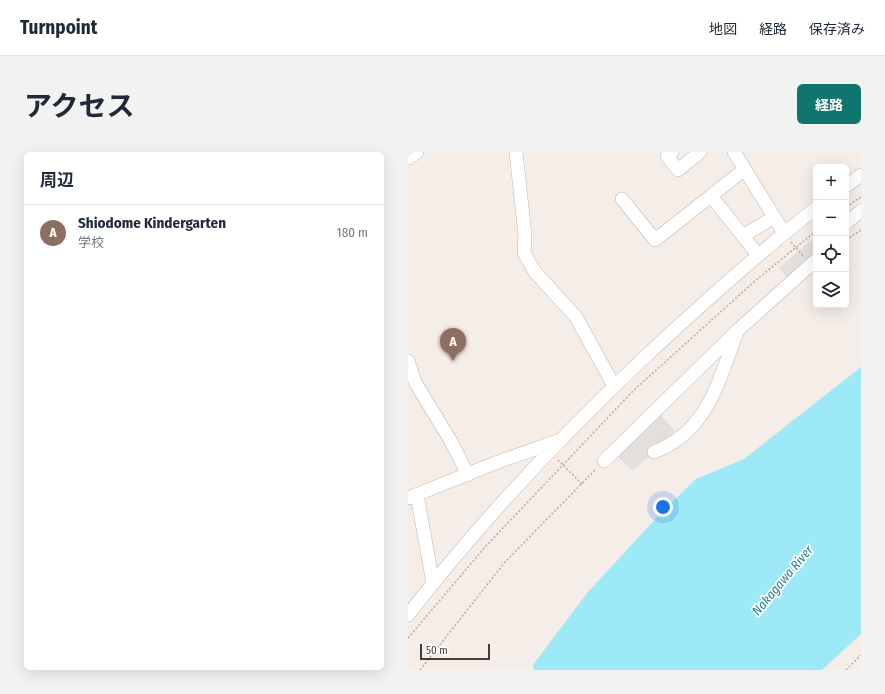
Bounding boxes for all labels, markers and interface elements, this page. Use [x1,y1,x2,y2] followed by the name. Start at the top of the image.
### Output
[20,16,97,39] text: Turnpoint
[709,21,737,38] text: 地図
[759,21,787,38] text: 経路
[809,21,865,38] text: 保存済み
[797,84,861,124] button: 経路
[24,90,135,123] text: アクセス
[813,164,849,308] map controls
[813,164,849,200] button: +
[40,170,74,191] text: 周辺
[813,200,849,236] button: −
[78,214,226,232] text: Shiodome Kindergarten
[49,225,57,240] text: A
[337,225,368,240] text: 180 m
[78,235,104,250] text: 学校
[813,236,849,272] button: locate
[813,272,849,308] button: layers
[440,328,466,361] pin: A
[653,497,673,517] your location
[749,542,816,618] water label: Nakagawa River
[420,642,490,661] scale bar
[426,644,448,657] text: 50 m

